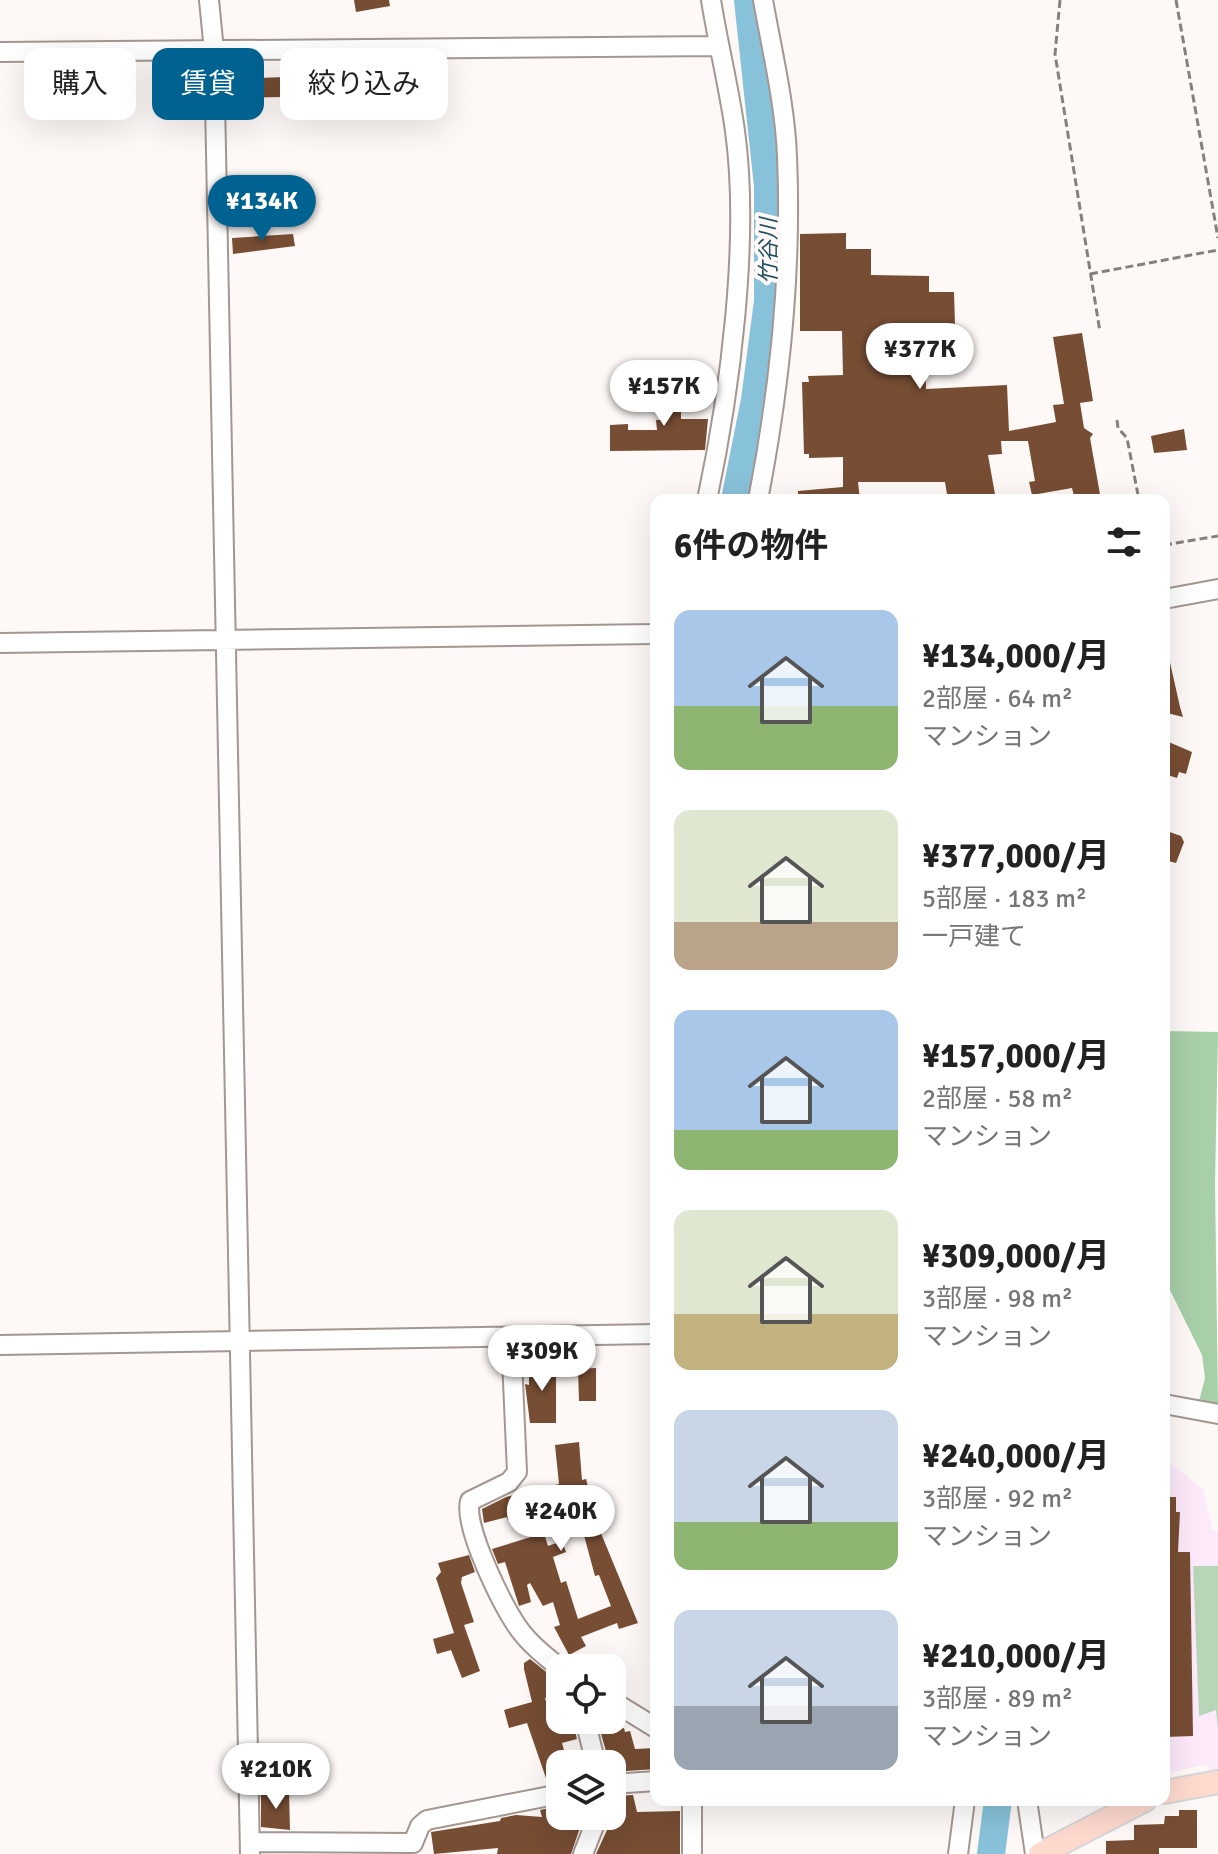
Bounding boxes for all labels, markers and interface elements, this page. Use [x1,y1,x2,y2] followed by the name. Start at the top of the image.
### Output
[24,48,136,120] chip: 購入
[152,48,264,120] chip: 賃貸
[280,48,448,120] chip: 絞り込み
[206,175,318,243] pin: ¥134K
[226,185,298,217] text: ¥134K
[755,216,782,284] water label: 竹谷川
[864,323,976,391] pin: ¥377K
[884,333,956,365] text: ¥377K
[608,360,720,428] pin: ¥157K
[628,370,700,402] text: ¥157K
[1102,520,1146,564] icon: filters
[674,525,828,567] text: 6件の物件
[922,635,1110,677] text: ¥134,000/月
[738,642,834,738] icon: home
[922,683,1073,715] text: 2部屋 · 64 m²
[922,721,1052,753] text: マンション
[922,835,1110,877] text: ¥377,000/月
[738,842,834,938] icon: home
[922,883,1087,915] text: 5部屋 · 183 m²
[922,921,1026,953] text: 一戸建て
[922,1035,1110,1077] text: ¥157,000/月
[738,1042,834,1138] icon: home
[922,1083,1073,1115] text: 2部屋 · 58 m²
[922,1121,1052,1153] text: マンション
[922,1235,1110,1277] text: ¥309,000/月
[738,1242,834,1338] icon: home
[922,1283,1073,1315] text: 3部屋 · 98 m²
[922,1321,1052,1353] text: マンション
[486,1325,598,1393] pin: ¥309K
[506,1335,578,1367] text: ¥309K
[922,1435,1110,1477] text: ¥240,000/月
[738,1442,834,1538] icon: home
[922,1483,1073,1515] text: 3部屋 · 92 m²
[505,1485,617,1553] pin: ¥240K
[525,1495,597,1527] text: ¥240K
[922,1521,1052,1553] text: マンション
[922,1635,1110,1677] text: ¥210,000/月
[738,1642,834,1738] icon: home
[546,1654,626,1830] map controls
[546,1654,626,1734] button: locate
[922,1683,1073,1715] text: 3部屋 · 89 m²
[922,1721,1052,1753] text: マンション
[220,1743,332,1811] pin: ¥210K
[546,1750,626,1830] button: layers
[240,1753,312,1785] text: ¥210K

